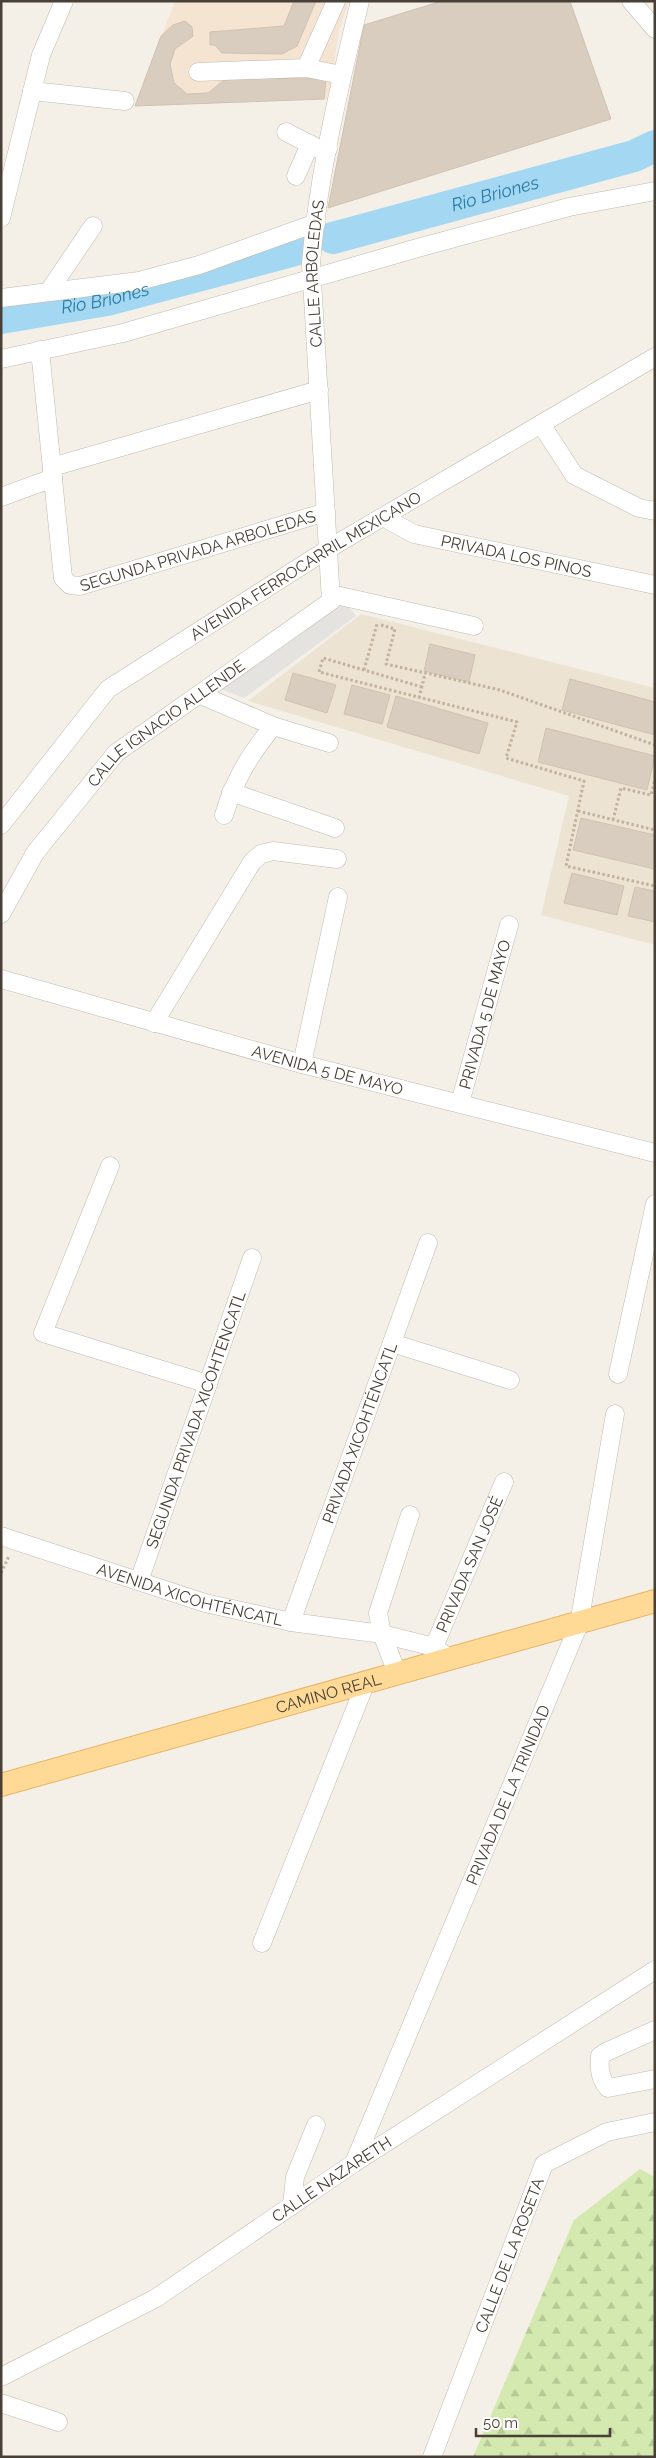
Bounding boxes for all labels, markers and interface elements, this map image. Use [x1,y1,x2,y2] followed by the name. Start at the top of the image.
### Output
[449,171,542,215] water label: Rio Briones
[302,198,328,348] street label: CALLE ARBOLEDAS
[59,278,152,318] water label: Rio Briones
[187,488,425,644] street label: AVENIDA FERROCARRIL MEXICANO
[78,507,318,595] street label: SEGUNDA PRIVADA ARBOLEDAS
[439,531,594,581] street label: PRIVADA LOS PINOS
[84,656,249,791] street label: CALLE IGNACIO ALLENDE
[455,938,514,1091] street label: PRIVADA 5 DE MAYO
[250,1041,405,1099] street label: AVENIDA 5 DE MAYO
[142,1288,250,1551] street label: SEGUNDA PRIVADA XICOHTENCATL
[318,1340,401,1526] street label: PRIVADA XICOHTÉNCATL
[432,1493,507,1635] street label: PRIVADA SAN JOSÉ
[95,1559,285,1630] street label: AVENIDA XICOHTÉNCATL
[274,1669,384,1717] street label: CAMINO REAL
[462,1702,554,1888] street label: PRIVADA DE LA TRINIDAD
[268,2133,395,2226] street label: CALLE NAZARETH
[471,2175,548,2336] street label: CALLE DE LA ROSETA
[476,2406,610,2438] scale bar
[483,2414,518,2432] text: 50 m

